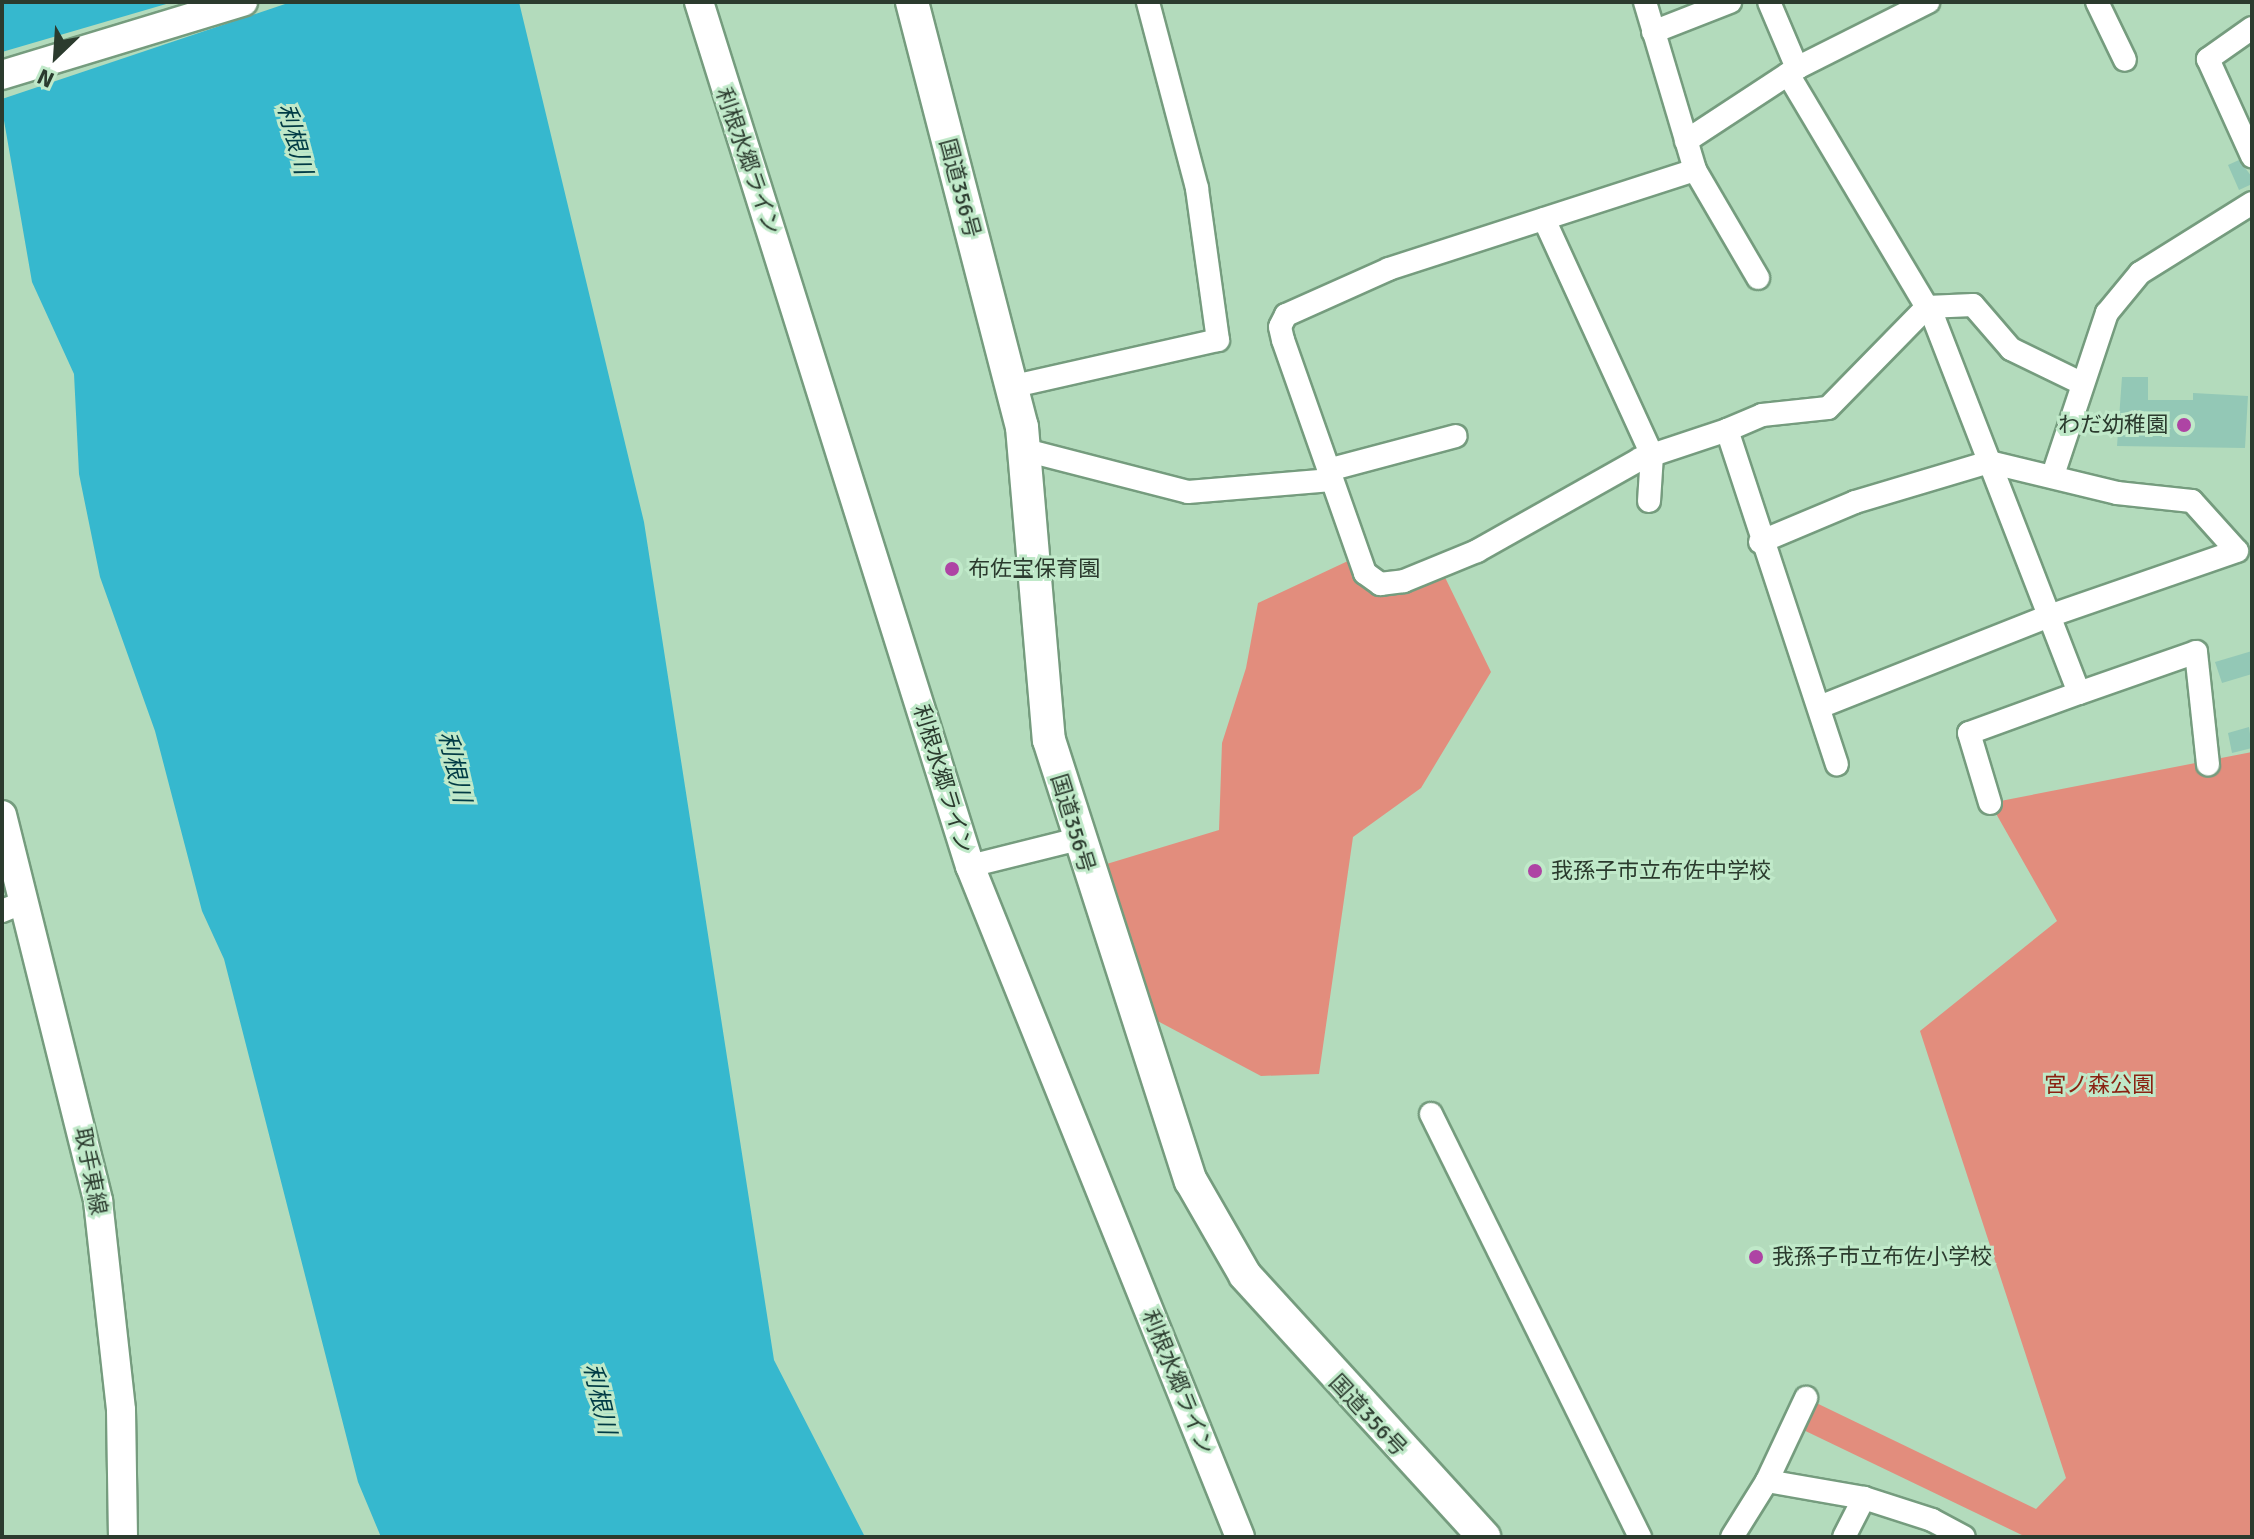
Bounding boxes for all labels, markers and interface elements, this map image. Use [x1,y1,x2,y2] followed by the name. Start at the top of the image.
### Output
[16,16,96,96] north arrow
[33,63,58,94] text: N
[710,84,786,238] street label: 利根水郷ライン
[271,100,317,178] water label: 利根川
[934,135,986,241] street label: 国道356号
[2058,412,2168,438] place label: わだ幼稚園
[2175,416,2193,434] marker: わだ幼稚園
[968,556,1100,582] place label: 布佐宝保育園
[943,560,961,578] marker: 布佐宝保育園
[908,702,978,856] street label: 利根水郷ライン
[432,729,476,805] water label: 利根川
[1046,771,1100,875] street label: 国道356号
[1551,858,1771,884] place label: 我孫子市立布佐中学校
[1526,862,1544,880] marker: 我孫子市立布佐中学校
[2044,1072,2154,1098] park label: 宮ノ森公園
[70,1125,112,1217] street label: 取手東線
[1772,1244,1992,1270] place label: 我孫子市立布佐小学校
[1747,1248,1765,1266] marker: 我孫子市立布佐小学校
[1137,1306,1219,1458] street label: 利根水郷ライン
[577,1361,621,1437] water label: 利根川
[1324,1369,1412,1461] street label: 国道356号

